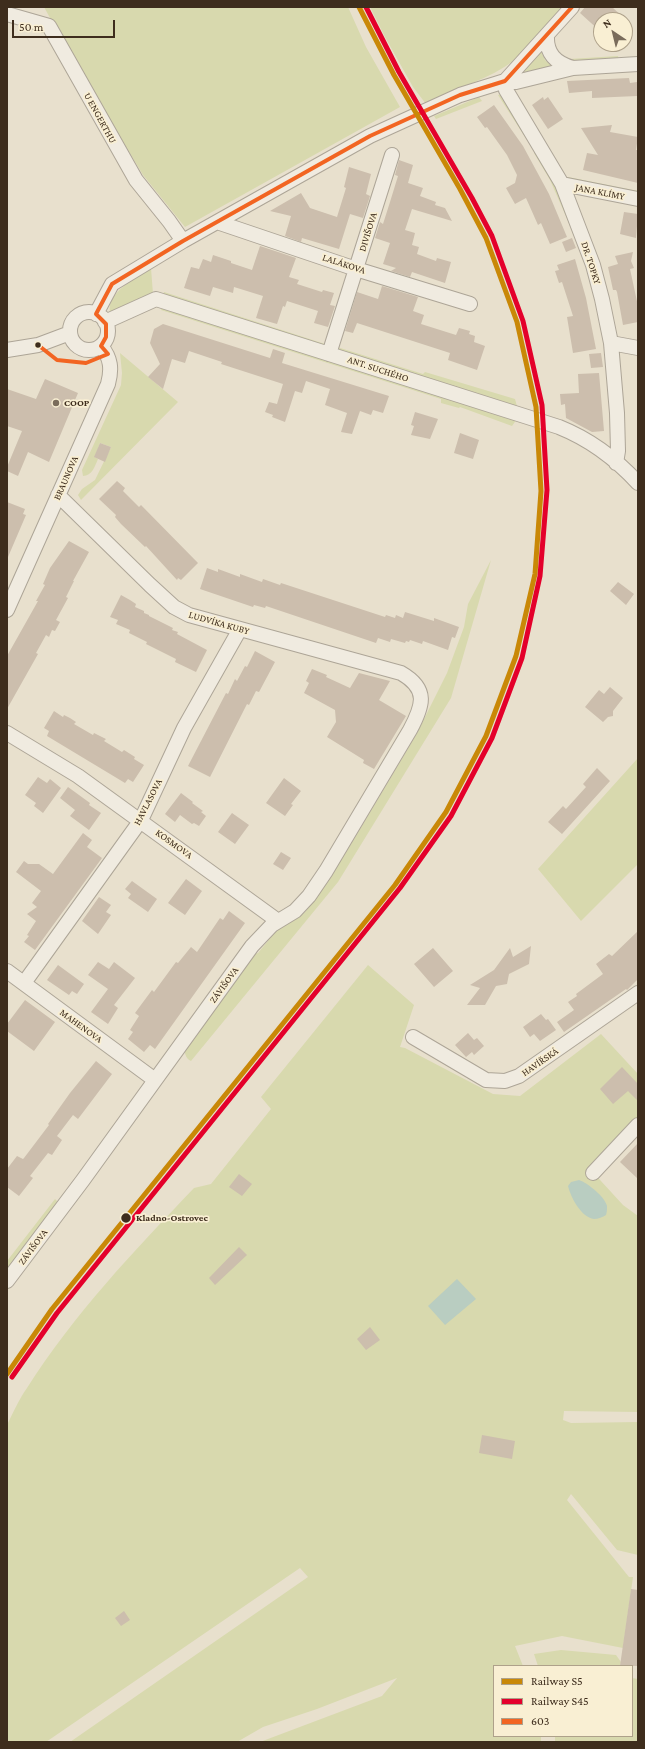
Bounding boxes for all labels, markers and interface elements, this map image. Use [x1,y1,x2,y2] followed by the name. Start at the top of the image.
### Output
[14,12,117,38] scale bar
[593,12,633,52] north arrow
[600,16,613,30] text: N
[19,20,43,34] text: 50 m
[81,91,119,145] street label: U ENGERTHU
[574,181,626,203] street label: JANA KLÍMY
[356,211,380,253] street label: DIVIŠOVA
[579,240,603,286] street label: DR. TOPKY
[321,251,367,277] street label: LALÁKOVA
[33,340,43,350] unlabelled marker
[346,353,410,385] street label: ANT. SUCHÉHO
[64,397,89,409] place label: COOP
[51,398,61,408] marker: COOP
[51,454,81,502] street label: BRAUNOVA
[187,609,251,637] street label: LUDVÍKA KUBY
[131,777,165,827] street label: HAVLASOVA
[153,827,195,861] street label: KOSMOVA
[207,965,241,1005] street label: ZÁVIŠOVA
[57,1006,105,1046] street label: MAHENOVA
[519,1045,561,1079] street label: HAVÍŘSKÁ
[119,1211,133,1225] marker: Kladno-Ostrovec
[136,1212,208,1224] place label: Kladno-Ostrovec
[16,1227,50,1267] street label: ZÁVIŠOVA
[493,1665,633,1737] legend
[531,1674,583,1688] text: Railway S5
[531,1694,589,1708] text: Railway S45
[531,1714,549,1728] text: 603

